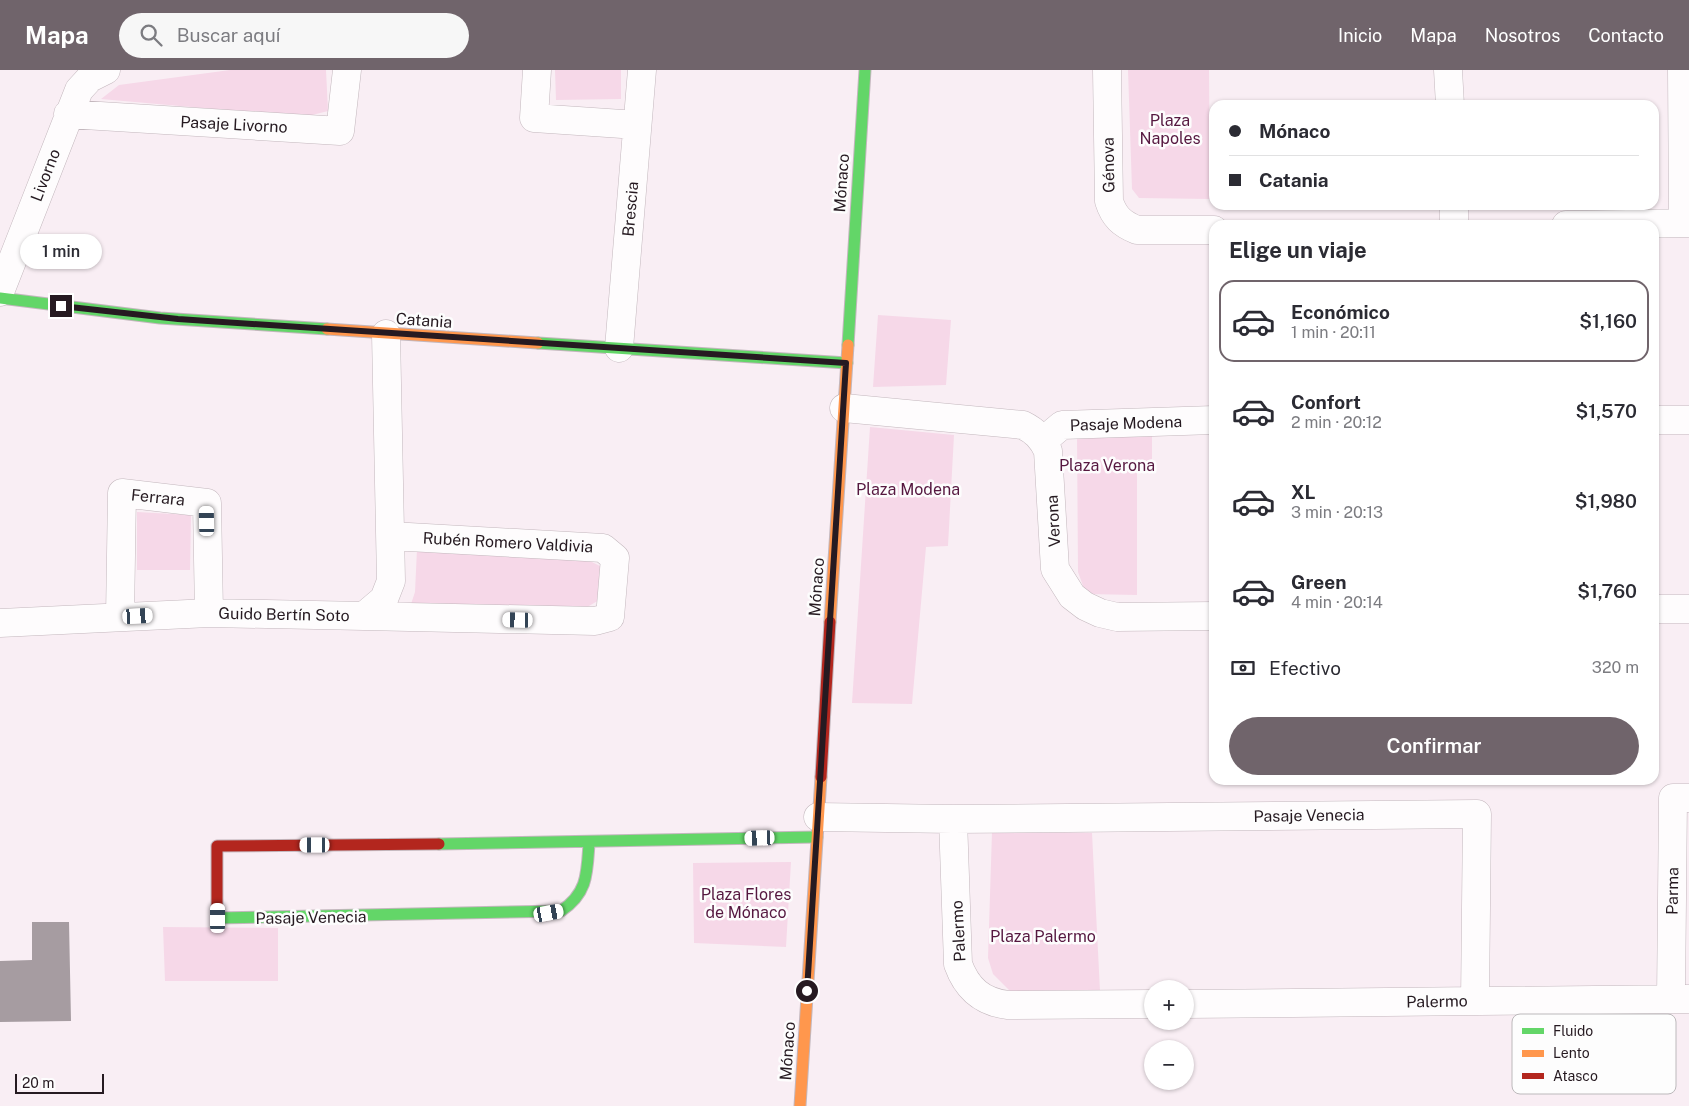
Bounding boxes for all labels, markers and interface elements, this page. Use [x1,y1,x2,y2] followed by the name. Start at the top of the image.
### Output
[119,13,469,58] search box
[25,21,89,49] text: Mapa
[137,21,165,49] icon: search
[177,24,280,46] text: Buscar aquí
[1338,25,1382,46] text: Inicio
[1410,25,1457,46] text: Mapa
[1485,25,1560,46] text: Nosotros
[1588,25,1664,46] text: Contacto
[1140,111,1201,148] park label: Plaza Napoles
[180,112,288,137] street label: Pasaje Livorno
[1259,120,1330,142] text: Mónaco
[1099,137,1118,193] street label: Génova
[27,146,64,204] street label: Livorno
[830,153,853,213] street label: Mónaco
[1259,169,1329,191] text: Catania
[619,181,642,237] street label: Brescia
[20,234,102,268] callout: 1 min
[1229,237,1367,263] text: Elige un viaje
[42,242,80,261] text: 1 min
[50,295,72,317] route end
[1231,299,1276,344] icon: car
[1291,301,1390,323] text: Económico
[395,309,453,332] street label: Catania
[1579,310,1637,332] text: $1,160
[1291,323,1376,342] text: 1 min · 20:11
[1231,389,1276,434] icon: car
[1291,391,1361,413] text: Confort
[1575,400,1637,422] text: $1,570
[1069,412,1183,435] street label: Pasaje Modena
[1291,413,1382,432] text: 2 min · 20:12
[1059,456,1155,475] park label: Plaza Verona
[1231,479,1276,524] icon: car
[856,480,960,499] park label: Plaza Modena
[1291,481,1316,503] text: XL
[130,485,186,510] street label: Ferrara
[1575,490,1637,512] text: $1,980
[1043,494,1064,548] street label: Verona
[1291,503,1383,522] text: 3 min · 20:13
[199,506,214,536] car
[422,529,594,556] street label: Rubén Romero Valdivia
[805,557,828,617] street label: Mónaco
[1231,569,1276,614] icon: car
[1291,571,1346,593] text: Green
[1577,580,1637,602] text: $1,760
[1291,593,1383,612] text: 4 min · 20:14
[218,604,350,625] street label: Guido Bertín Soto
[122,608,153,624] car
[502,612,533,628] car
[1229,654,1257,682] icon: cash
[1269,657,1341,679] text: Efectivo
[1592,658,1639,677] text: 320 m
[1229,717,1639,775] button: Confirmar
[1253,805,1365,826] street label: Pasaje Venecia
[744,830,775,846] car
[300,838,330,853] car
[1663,867,1682,915] street label: Parma
[701,885,791,922] park label: Plaza Flores de Mónaco
[947,900,970,962] street label: Palermo
[210,903,225,933] car
[532,903,565,923] car
[255,907,367,928] street label: Pasaje Venecia
[990,927,1096,946] park label: Plaza Palermo
[796,980,818,1002] route start
[1144,980,1194,1090] map controls
[1144,980,1194,1030] button: +
[1406,991,1468,1012] street label: Palermo
[1512,1014,1676,1094] legend
[776,1021,799,1081] street label: Mónaco
[1553,1023,1593,1039] text: Fluido
[1144,1040,1194,1090] button: −
[1553,1045,1590,1061] text: Lento
[1553,1068,1598,1084] text: Atasco
[15,1071,104,1094] scale bar
[22,1075,54,1091] text: 20 m

